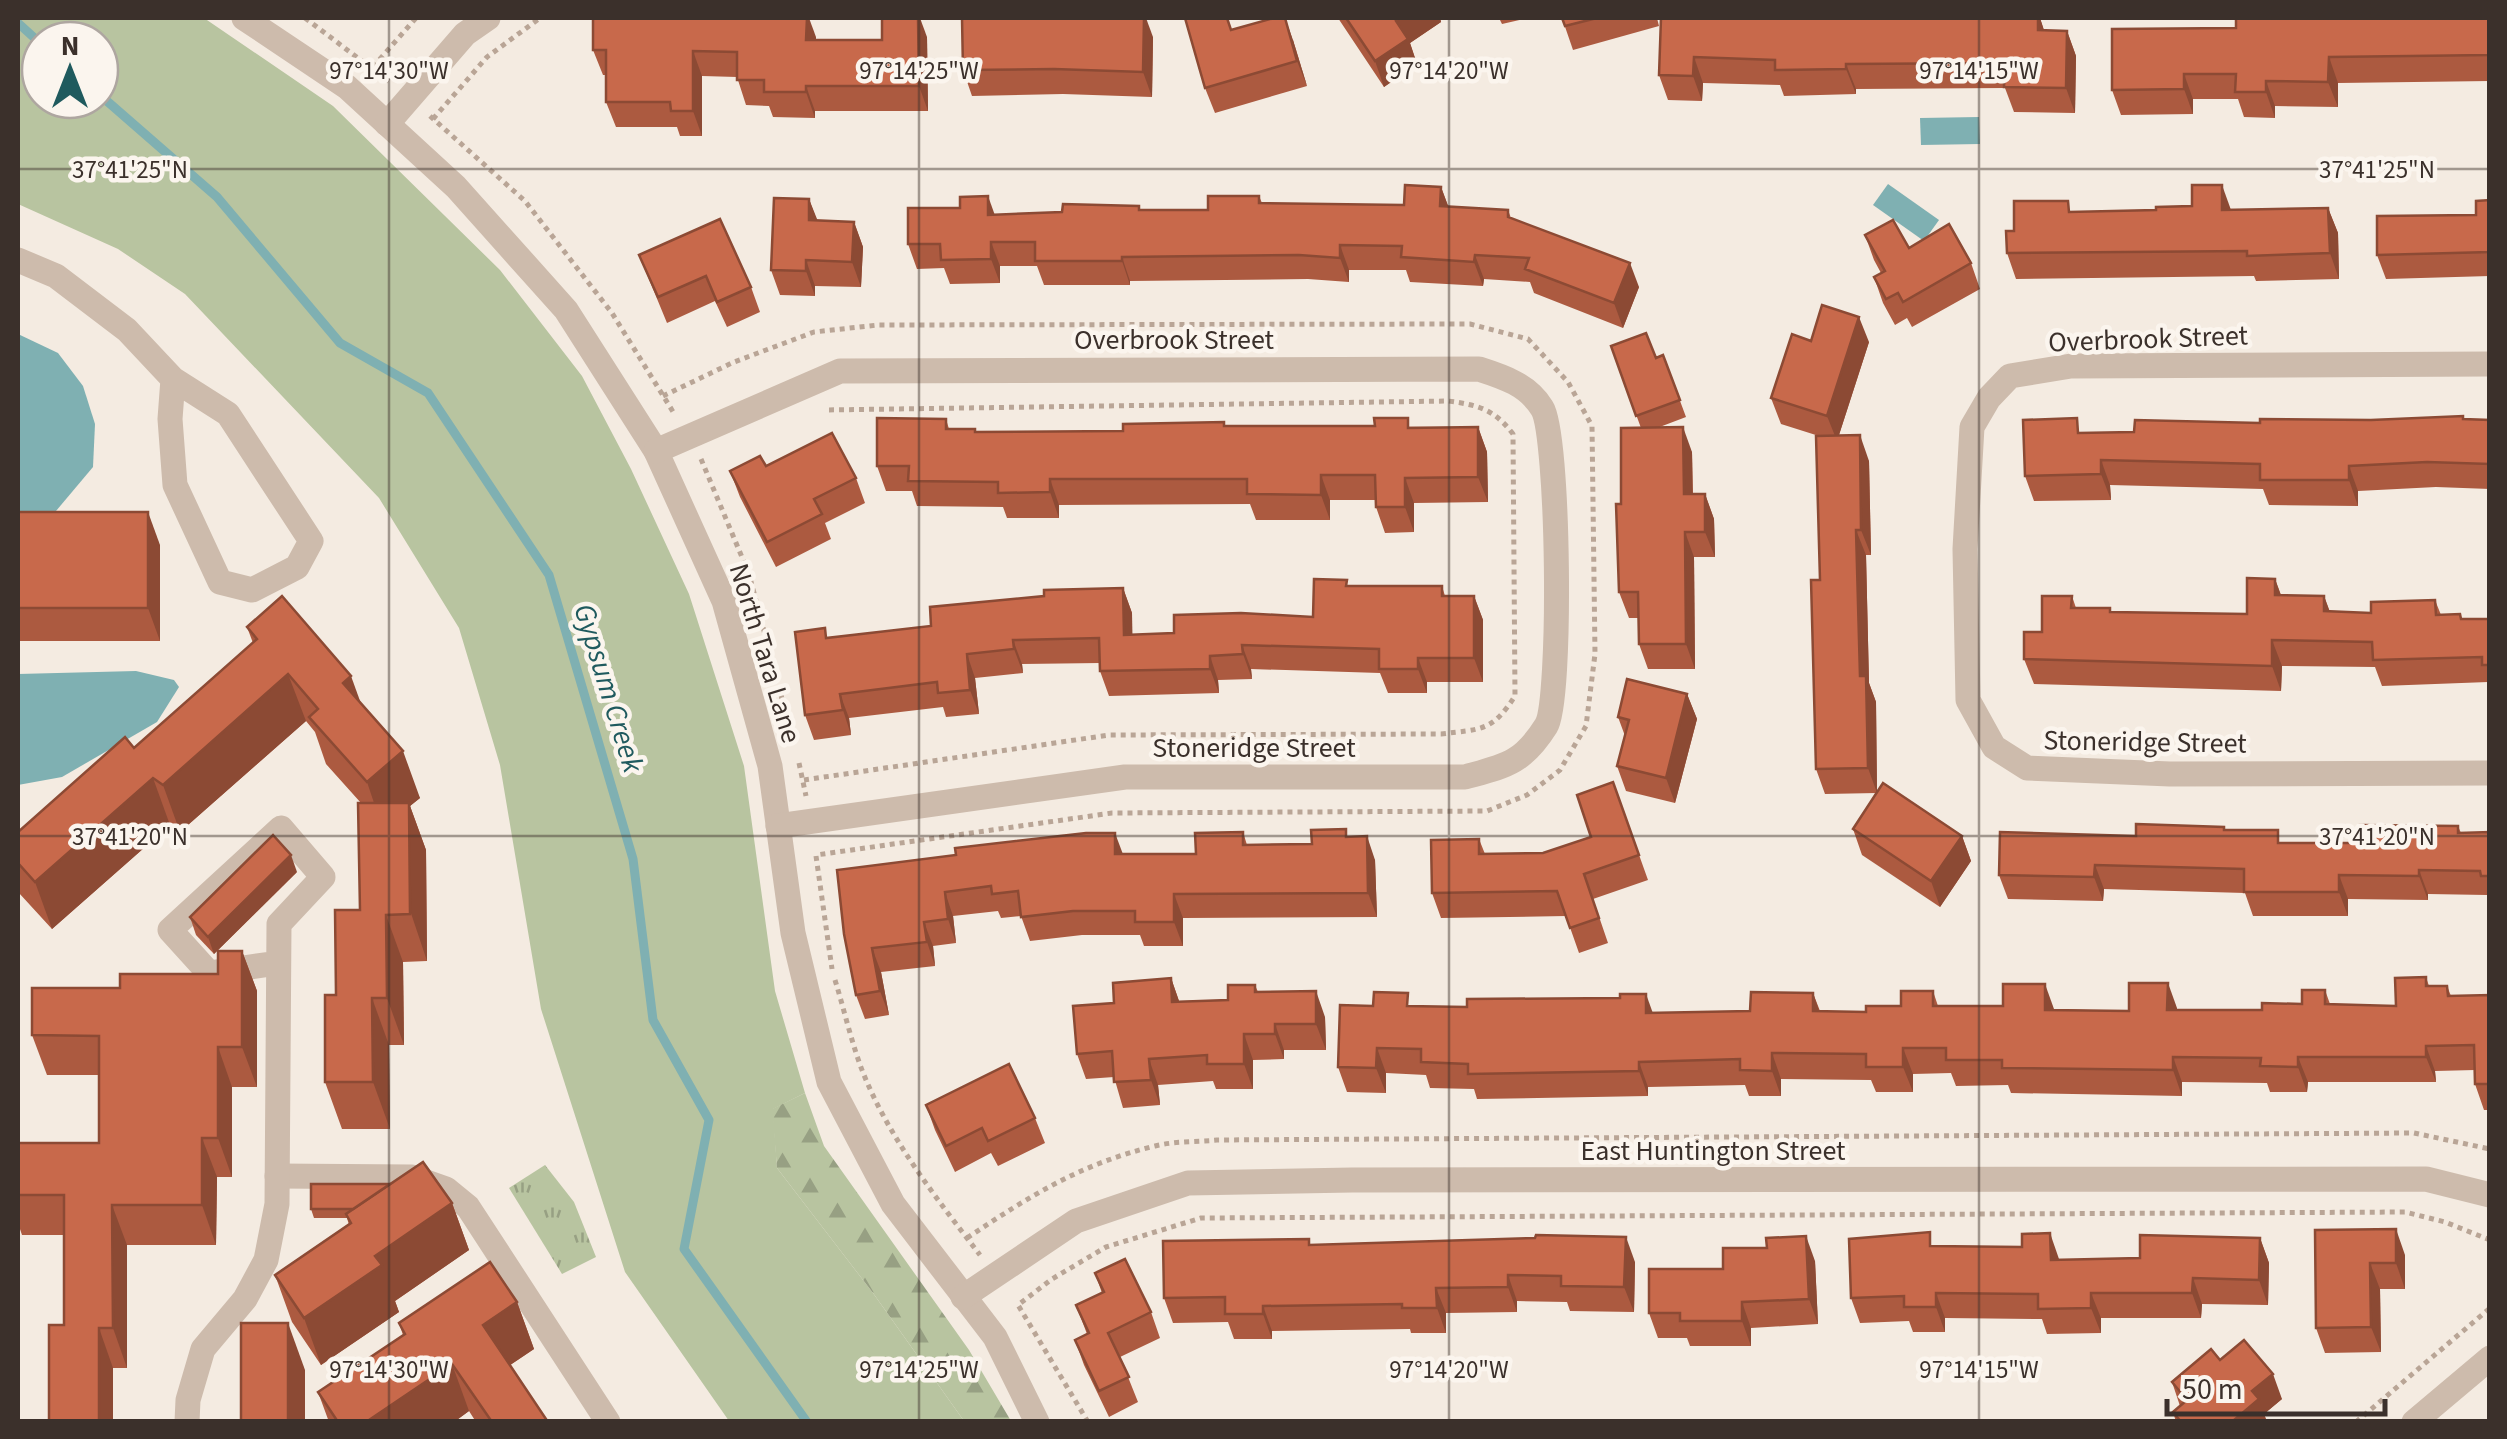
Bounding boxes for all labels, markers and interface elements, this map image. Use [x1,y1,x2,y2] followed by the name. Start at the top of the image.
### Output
[20,20,120,120] north arrow
[61,26,79,66] text: N
[329,53,449,89] text: 97°14'30"W
[859,53,979,89] text: 97°14'25"W
[1389,53,1509,89] text: 97°14'20"W
[1919,53,2039,89] text: 97°14'15"W
[72,152,188,188] text: 37°41'25"N
[2319,152,2435,188] text: 37°41'25"N
[2047,316,2249,362] street label: Overbrook Street
[1074,320,1275,360] street label: Overbrook Street
[719,558,811,748] street label: North Tara Lane
[562,598,655,778] water label: Gypsum Creek
[2043,720,2247,764] street label: Stoneridge Street
[1152,728,1356,768] street label: Stoneridge Street
[72,819,188,855] text: 37°41'20"N
[2319,819,2435,855] text: 37°41'20"N
[1580,1131,1846,1171] street label: East Huntington Street
[329,1352,449,1388] text: 97°14'30"W
[859,1352,979,1388] text: 97°14'25"W
[1389,1352,1509,1388] text: 97°14'20"W
[1919,1352,2039,1388] text: 97°14'15"W
[2167,1354,2384,1416] scale bar
[2182,1368,2243,1411] text: 50 m

